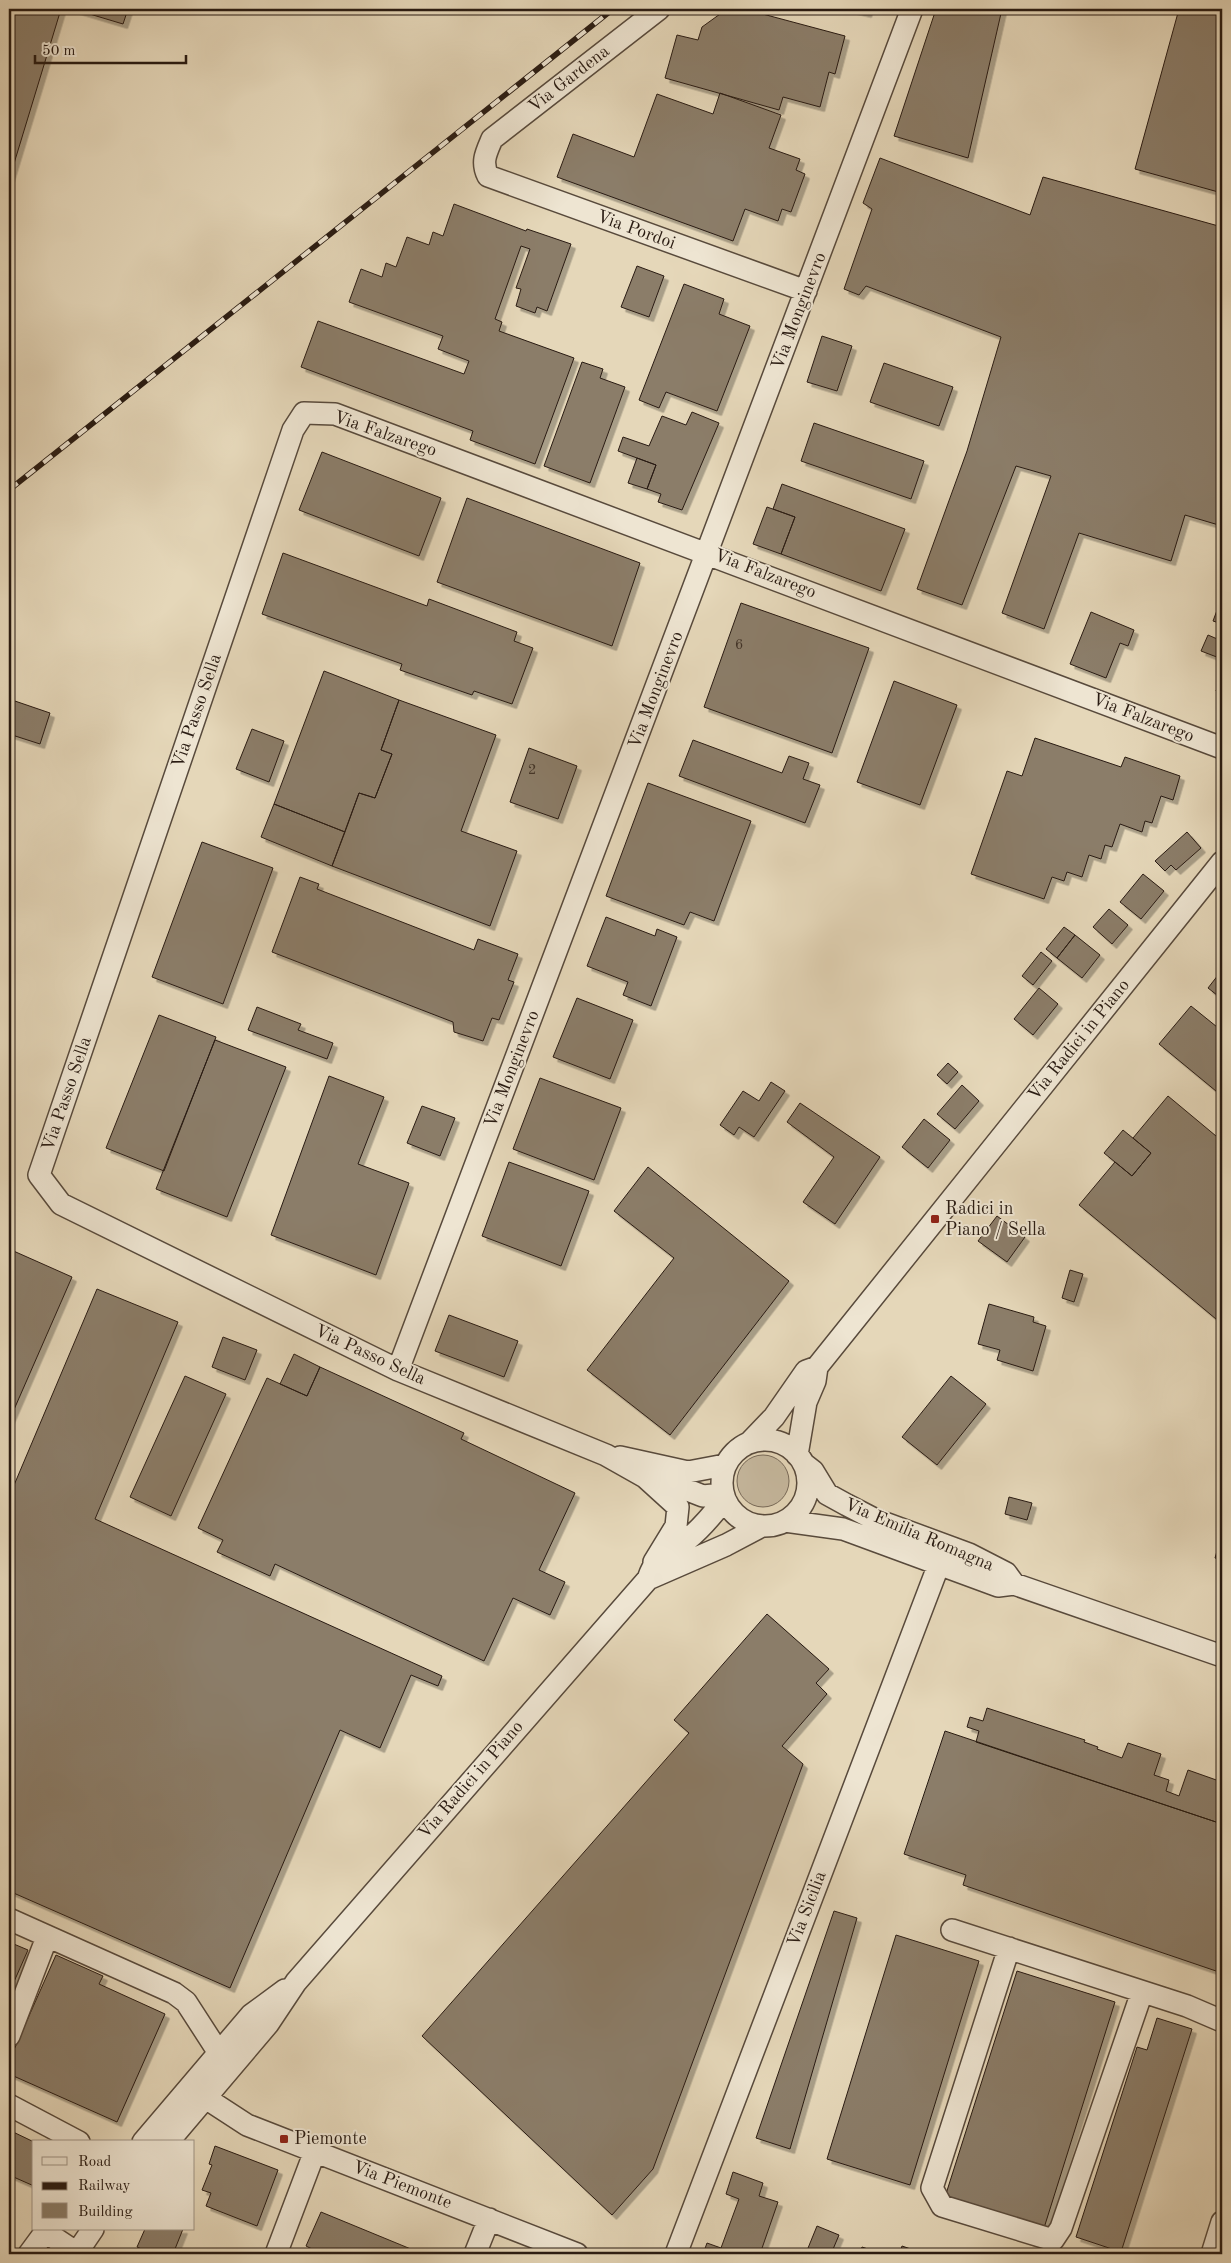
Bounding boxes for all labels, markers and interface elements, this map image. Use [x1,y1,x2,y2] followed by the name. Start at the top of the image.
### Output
[35,32,186,64] scale bar
[525,42,613,116] street label: Via Gardena
[42,44,76,59] text: 50 m
[594,207,678,253] street label: Via Pordoi
[768,250,830,372] street label: Via Monginevro
[331,408,439,460] street label: Via Falzarego
[711,546,819,602] street label: Via Falzarego
[625,629,687,751] street label: Via Monginevro
[735,638,743,653] house number: 6
[169,651,225,771] street label: Via Passo Sella
[1089,690,1197,746] street label: Via Falzarego
[528,763,536,778] house number: 2
[1025,976,1133,1104] street label: Via Radici in Piano
[481,1008,543,1130] street label: Via Monginevro
[39,1034,95,1154] street label: Via Passo Sella
[945,1200,1046,1239] place label: Radici in Piano / Sella
[929,1213,941,1225] marker: Radici in Piano / Sella
[312,1322,428,1389] street label: Via Passo Sella
[842,1495,996,1575] street label: Via Emilia Romagna
[415,1717,527,1842] street label: Via Radici in Piano
[784,1869,830,1949] street label: Via Sicilia
[294,2130,367,2148] place label: Piemonte
[278,2133,290,2145] marker: Piemonte
[32,2140,195,2230] legend
[78,2155,112,2170] text: Road
[350,2158,454,2212] street label: Via Piemonte
[78,2179,131,2194] text: Railway
[78,2205,133,2220] text: Building

